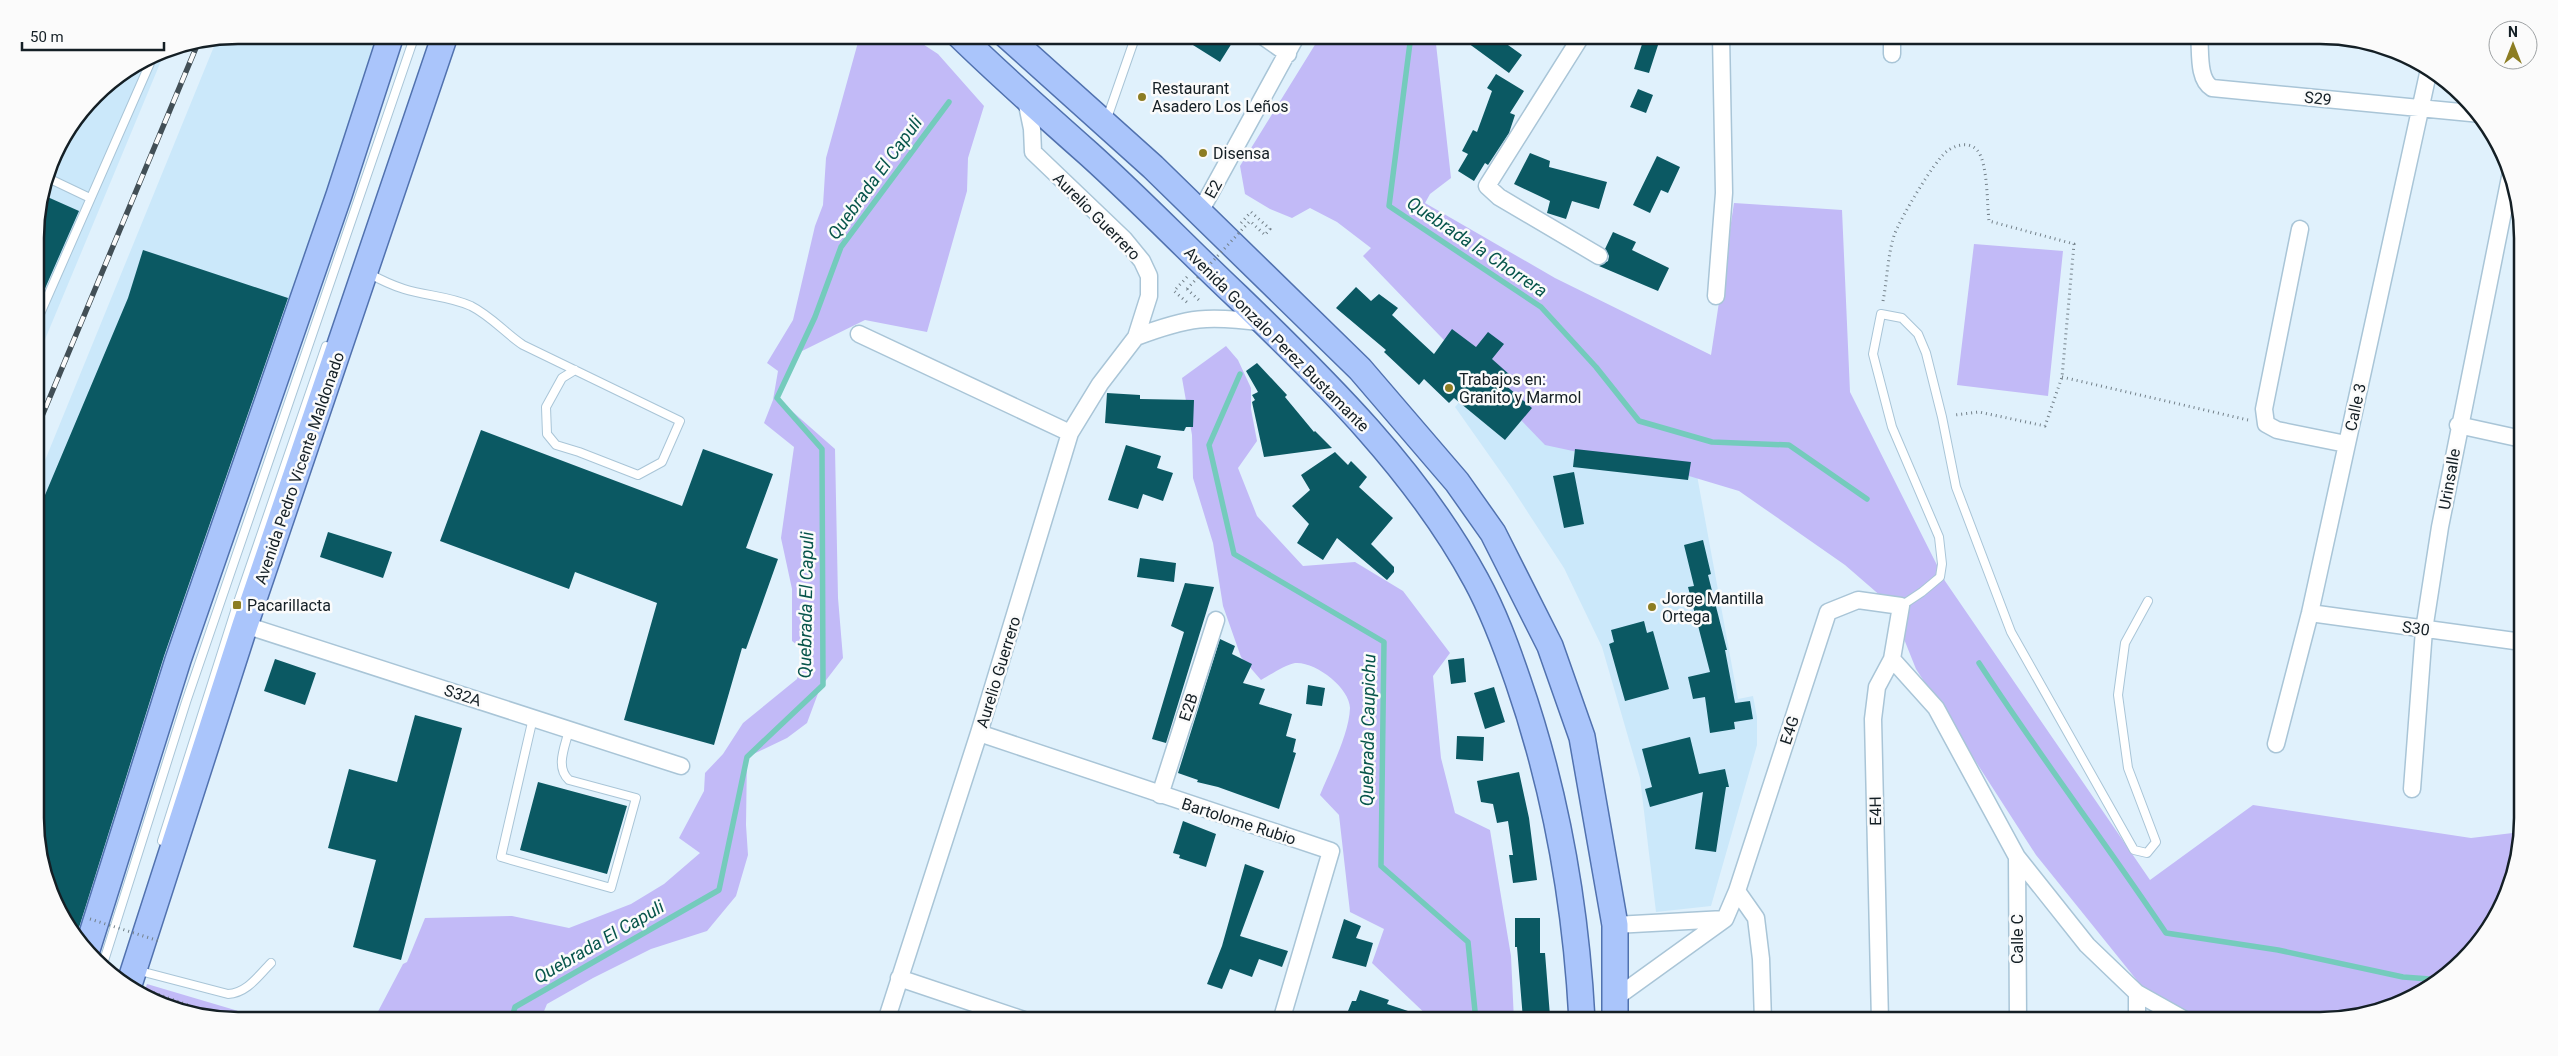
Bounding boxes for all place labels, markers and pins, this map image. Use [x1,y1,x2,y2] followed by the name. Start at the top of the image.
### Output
[1152,79,1289,116] place label: Restaurant Asadero Los Leños
[1136,91,1148,103] marker: Restaurant Asadero Los Leños
[1213,144,1270,163] place label: Disensa
[1197,147,1209,159] marker: Disensa
[1459,370,1581,407] place label: Trabajos en: Granito y Marmol
[1443,382,1455,394] marker: Trabajos en: Granito y Marmol
[1662,589,1764,626] place label: Jorge Mantilla Ortega
[247,596,331,615] place label: Pacarillacta
[231,599,243,611] marker: Pacarillacta
[1646,601,1658,613] marker: Jorge Mantilla Ortega

